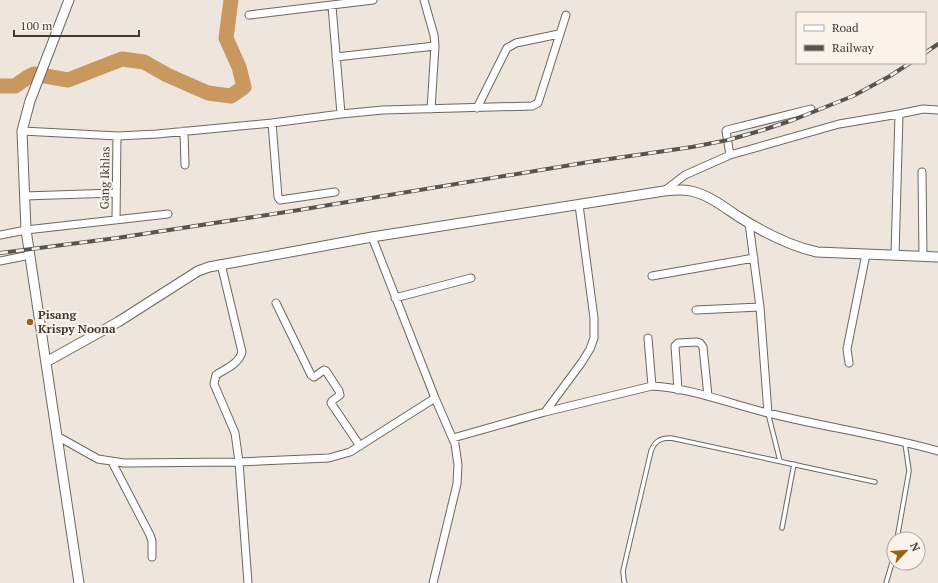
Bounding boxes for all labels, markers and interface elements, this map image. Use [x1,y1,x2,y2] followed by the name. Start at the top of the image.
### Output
[14,12,139,38] scale bar
[796,12,926,64] legend
[20,18,53,33] text: 100 m
[832,20,859,35] text: Road
[832,40,875,55] text: Railway
[96,146,113,210] street label: Gang Ikhlas
[38,307,116,336] place label: Pisang Krispy Noona
[25,317,35,327] marker: Pisang Krispy Noona
[886,531,926,571] north arrow
[907,540,923,554] text: N

